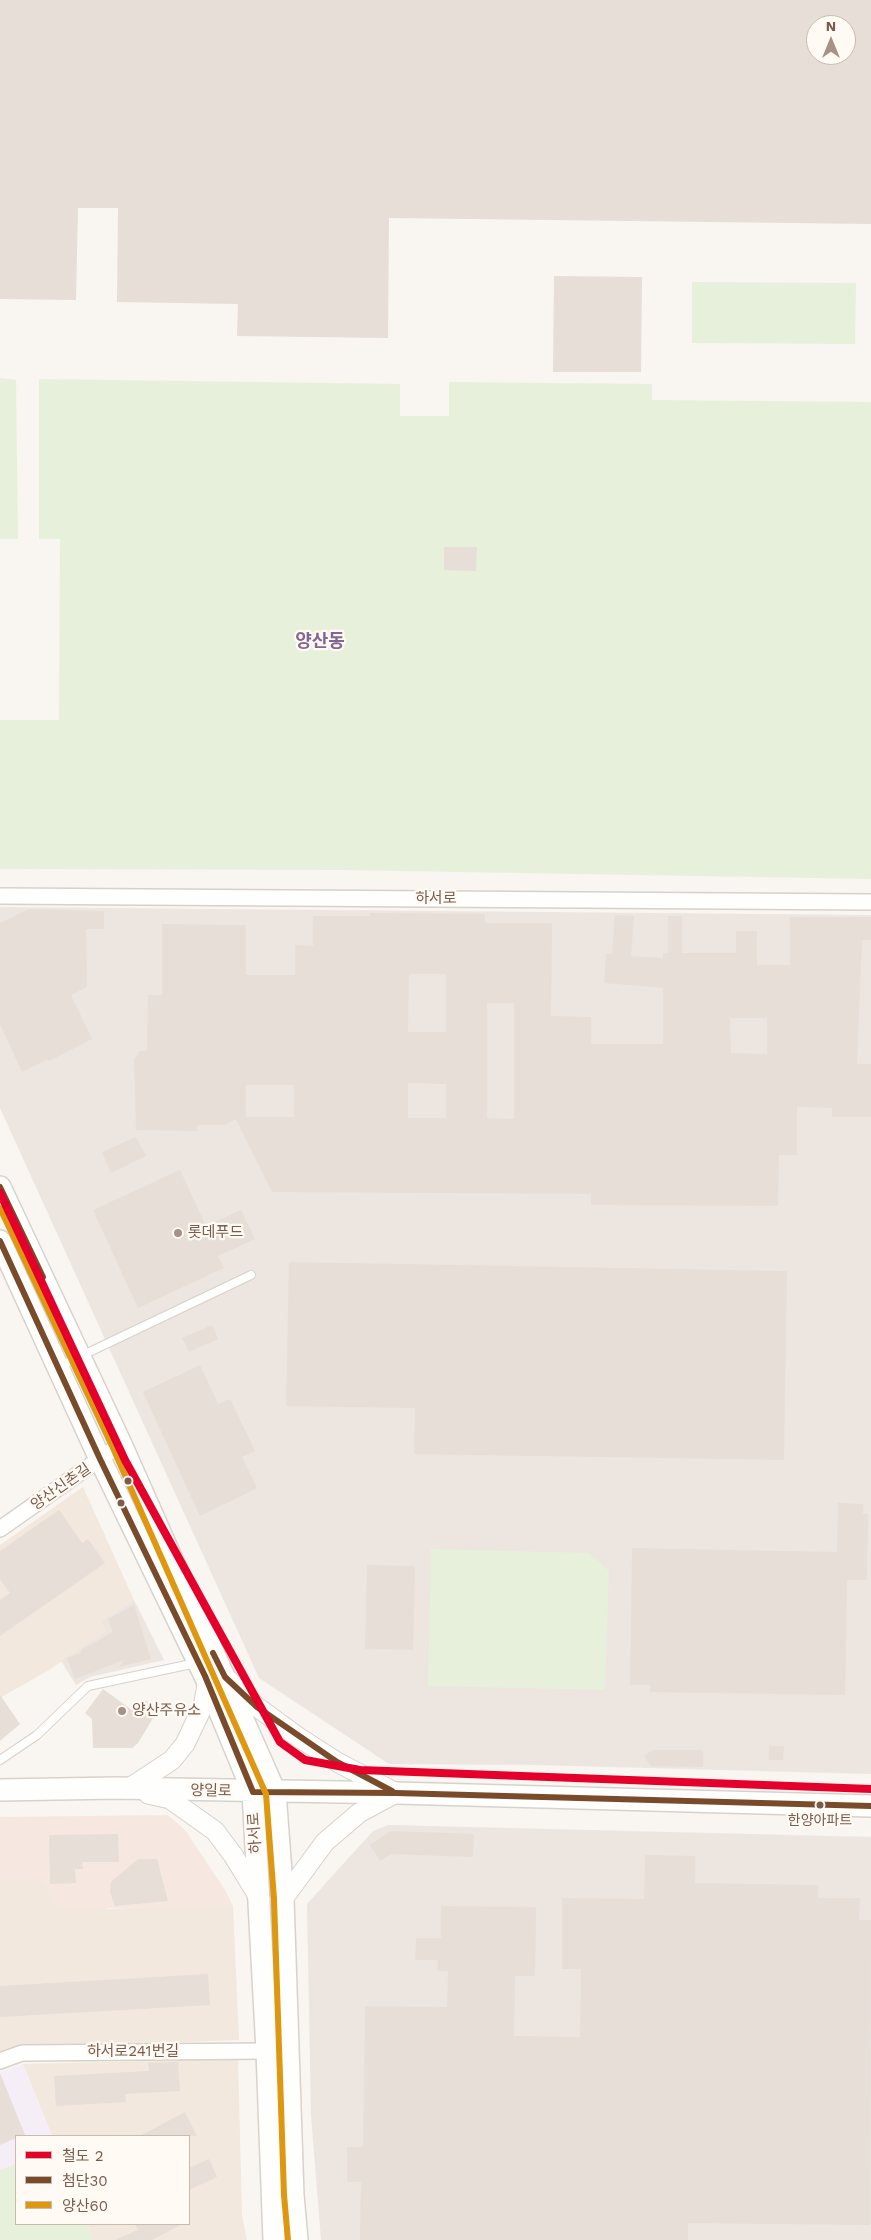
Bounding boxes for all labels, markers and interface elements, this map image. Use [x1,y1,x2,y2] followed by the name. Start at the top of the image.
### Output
[806,15,856,65] north arrow
[826,18,836,34] text: N
[295,631,345,653] district label: 양산동
[415,890,457,908] street label: 하서로
[188,1224,243,1242] place label: 롯데푸드
[172,1227,184,1239] marker: 롯데푸드
[28,1460,94,1514] street label: 양산신촌길
[123,1476,133,1486] unlabelled marker
[116,1498,126,1508] unlabelled marker
[132,1702,201,1720] place label: 양산주유소
[116,1705,128,1717] marker: 양산주유소
[190,1782,232,1800] street label: 양일로
[815,1800,825,1810] marker: 한양아파트
[245,1812,265,1854] street label: 하서로
[788,1813,852,1829] place label: 한양아파트
[87,2043,179,2061] street label: 하서로241번길
[15,2135,190,2225] legend
[62,2147,103,2165] text: 철도 2
[62,2172,108,2190] text: 첨단30
[62,2197,108,2215] text: 양산60

